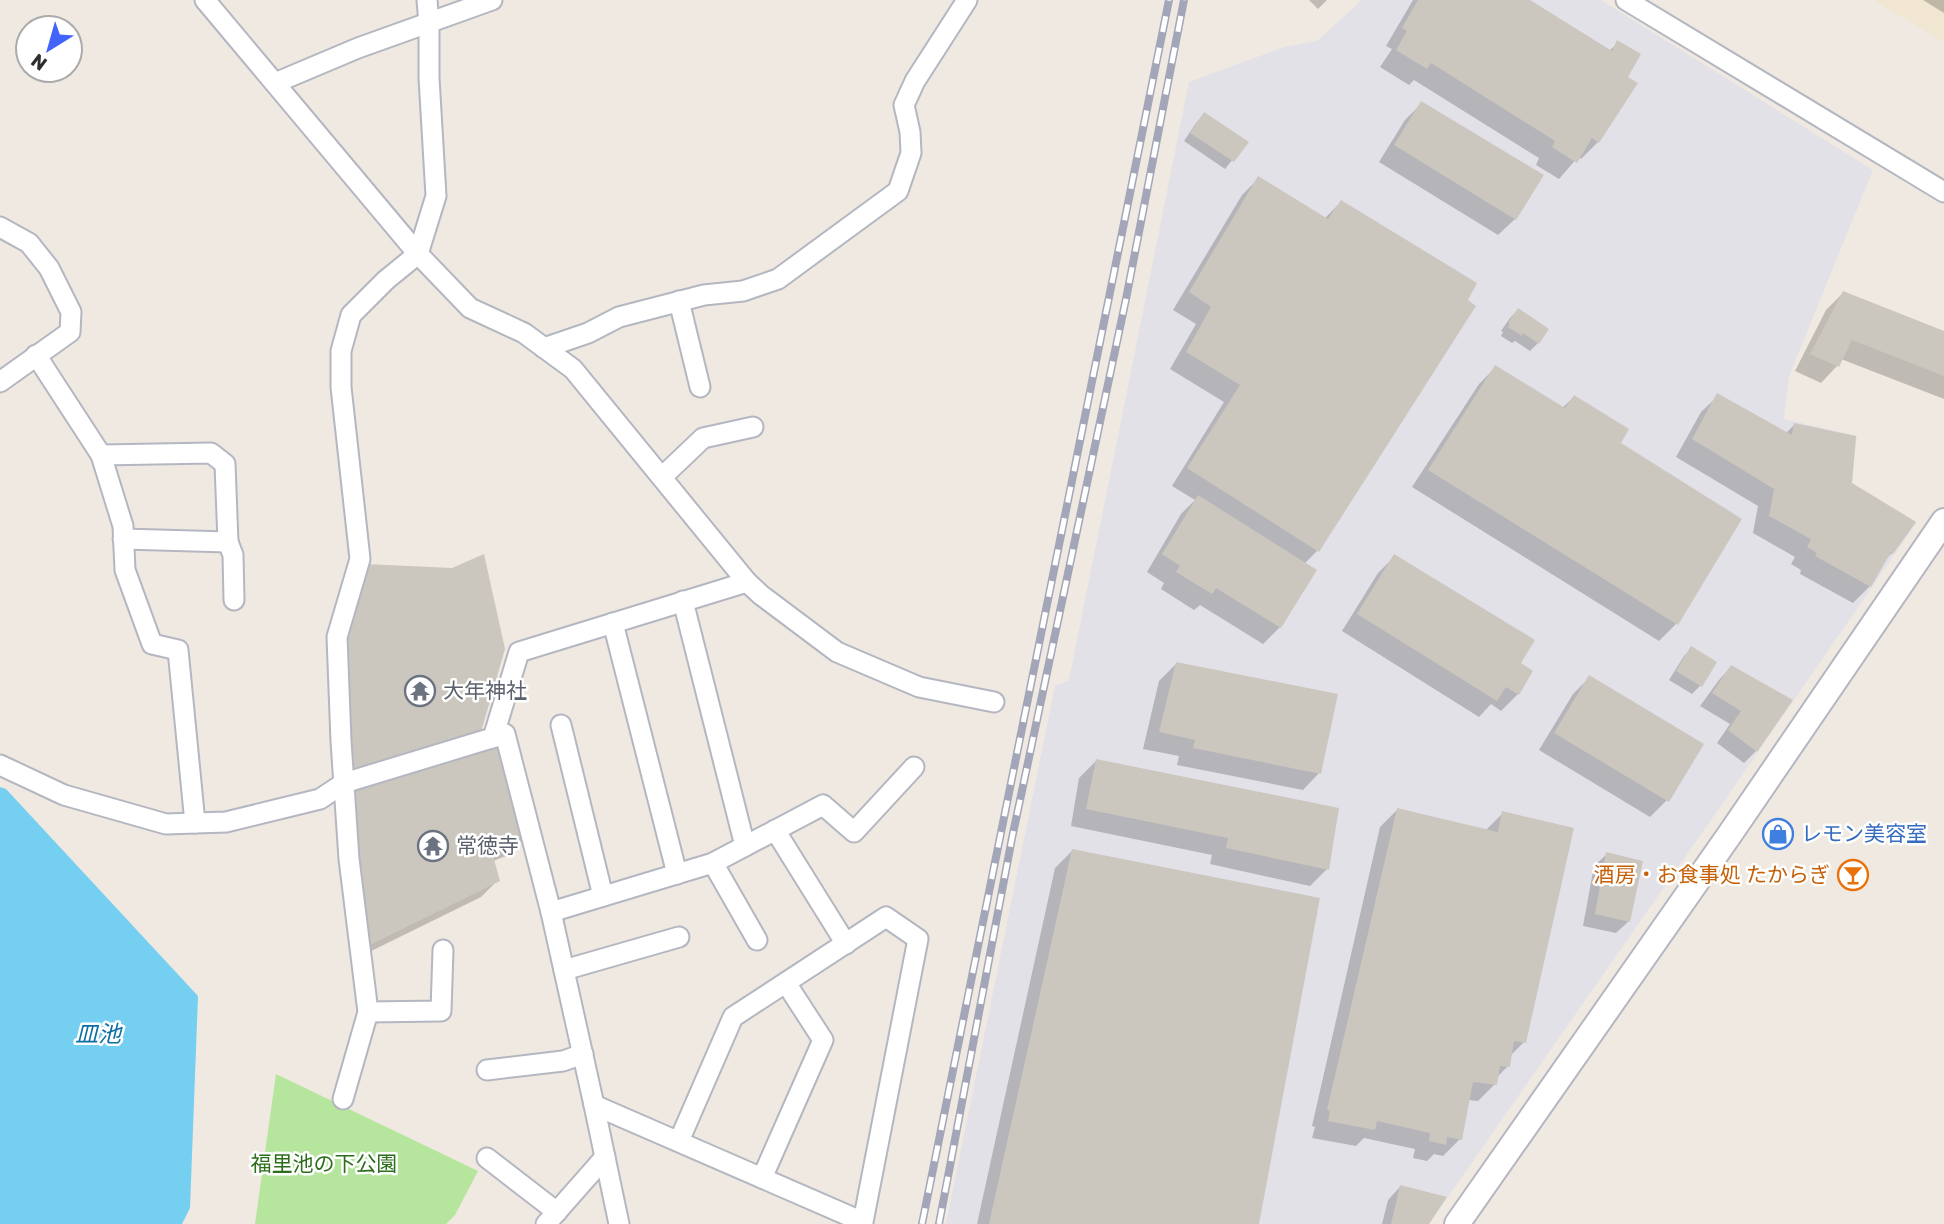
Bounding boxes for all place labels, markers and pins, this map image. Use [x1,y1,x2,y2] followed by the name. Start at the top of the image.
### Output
[403,674,437,708] temple icon: 大年神社
[443,678,527,703] place label: 大年神社
[1761,817,1795,851] shop icon: レモン美容室
[1801,821,1927,846] place label: レモン美容室
[416,829,450,863] temple icon: 常徳寺
[456,833,519,858] place label: 常徳寺
[1836,858,1870,892] bar icon: 酒房・お食事処 たからぎ
[1594,862,1830,887] place label: 酒房・お食事処 たからぎ

